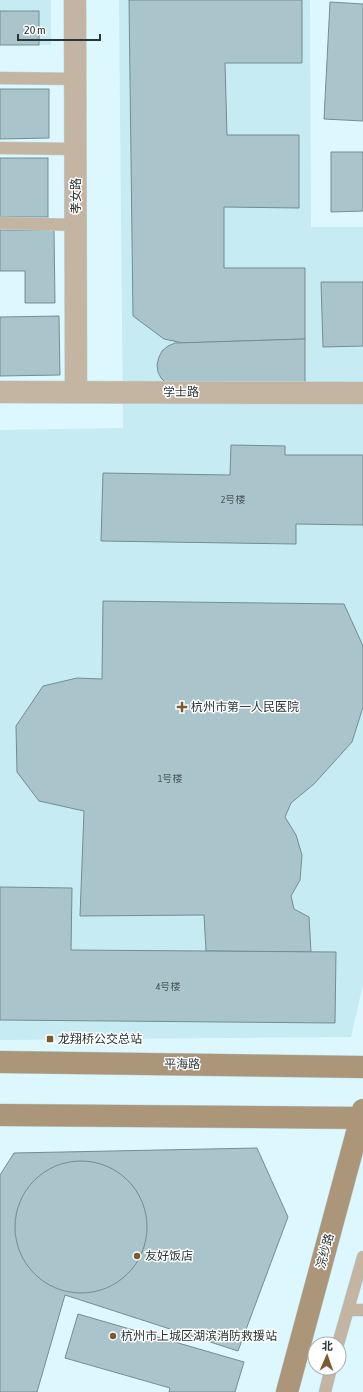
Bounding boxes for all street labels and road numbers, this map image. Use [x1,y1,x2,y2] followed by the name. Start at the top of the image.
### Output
[69,178,83,214] street label: 孝女路
[163,385,199,399] street label: 学士路
[164,1057,200,1071] street label: 平海路
[314,1232,336,1270] street label: 浣纱路

